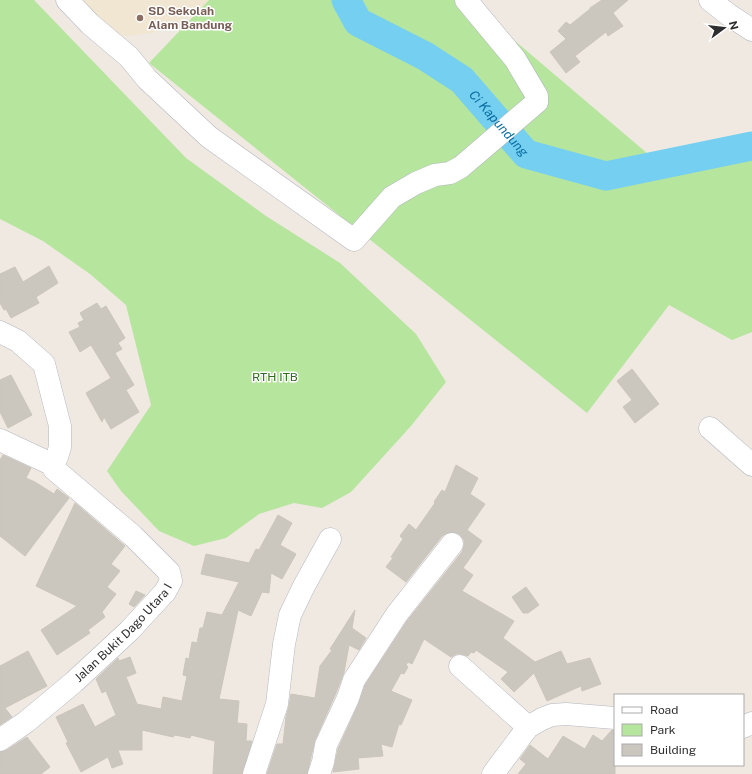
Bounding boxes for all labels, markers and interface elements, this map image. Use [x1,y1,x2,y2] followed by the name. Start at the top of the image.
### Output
[148,4,233,32] place label: SD Sekolah Alam Bandung
[704,8,744,48] north arrow
[135,13,145,23] marker: SD Sekolah Alam Bandung
[727,20,741,31] text: N
[466,87,532,159] water label: Ci Kapundung
[252,370,298,384] park label: RTH ITB
[72,581,175,685] street label: Jalan Bukit Dago Utara I
[614,694,744,766] legend
[650,703,678,717] text: Road
[650,723,676,737] text: Park
[650,743,696,757] text: Building

